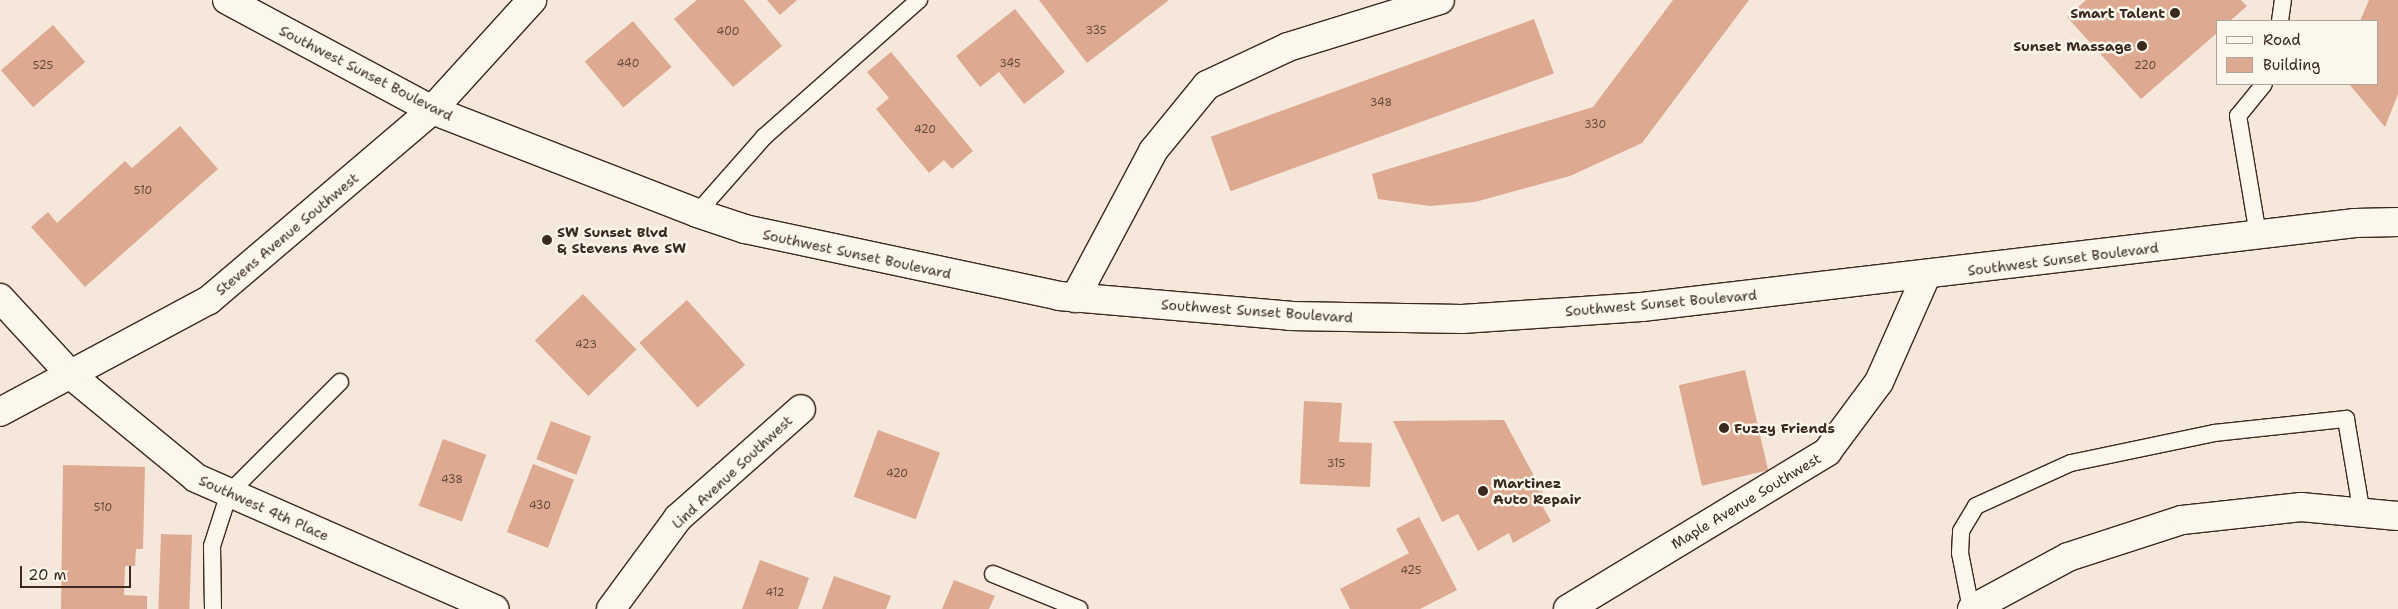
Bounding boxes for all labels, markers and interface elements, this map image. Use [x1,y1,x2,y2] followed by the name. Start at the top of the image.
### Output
[2070,5,2165,21] place label: Smart Talent
[2169,7,2181,19] marker: Smart Talent
[2216,20,2378,85] legend
[277,22,455,124] street label: Southwest Sunset Boulevard
[1085,24,1107,38] house number: 335
[717,25,739,39] house number: 400
[2263,30,2301,50] text: Road
[2013,38,2132,54] place label: Sunset Massage
[2136,40,2148,52] marker: Sunset Massage
[2263,55,2320,75] text: Building
[617,57,639,71] house number: 440
[999,57,1021,71] house number: 345
[33,59,53,73] house number: 525
[2134,59,2156,73] house number: 220
[1370,96,1392,110] house number: 348
[1584,118,1606,132] house number: 330
[914,123,936,137] house number: 420
[212,169,362,299] street label: Stevens Avenue Southwest
[134,184,152,198] house number: 510
[557,224,686,256] place label: SW Sunset Blvd & Stevens Ave SW
[761,226,953,282] street label: Southwest Sunset Boulevard
[541,234,553,246] marker: SW Sunset Blvd & Stevens Ave SW
[1967,239,2159,279] street label: Southwest Sunset Boulevard
[1564,286,1758,320] street label: Southwest Sunset Boulevard
[1160,296,1354,326] street label: Southwest Sunset Boulevard
[575,338,597,352] house number: 423
[668,412,796,532] street label: Lind Avenue Southwest
[1734,420,1835,436] place label: Fuzzy Friends
[1718,422,1730,434] marker: Fuzzy Friends
[1668,450,1824,552] street label: Maple Avenue Southwest
[1327,457,1345,471] house number: 315
[886,467,908,481] house number: 420
[196,472,332,544] street label: Southwest 4th Place
[441,473,463,487] house number: 438
[1493,475,1581,508] place label: Martinez Auto Repair
[1477,485,1489,497] marker: Martinez Auto Repair
[529,499,551,513] house number: 430
[94,501,112,515] house number: 510
[22,556,134,588] scale bar
[1400,564,1422,578] house number: 425
[28,565,67,585] text: 20 m
[766,586,784,600] house number: 412

